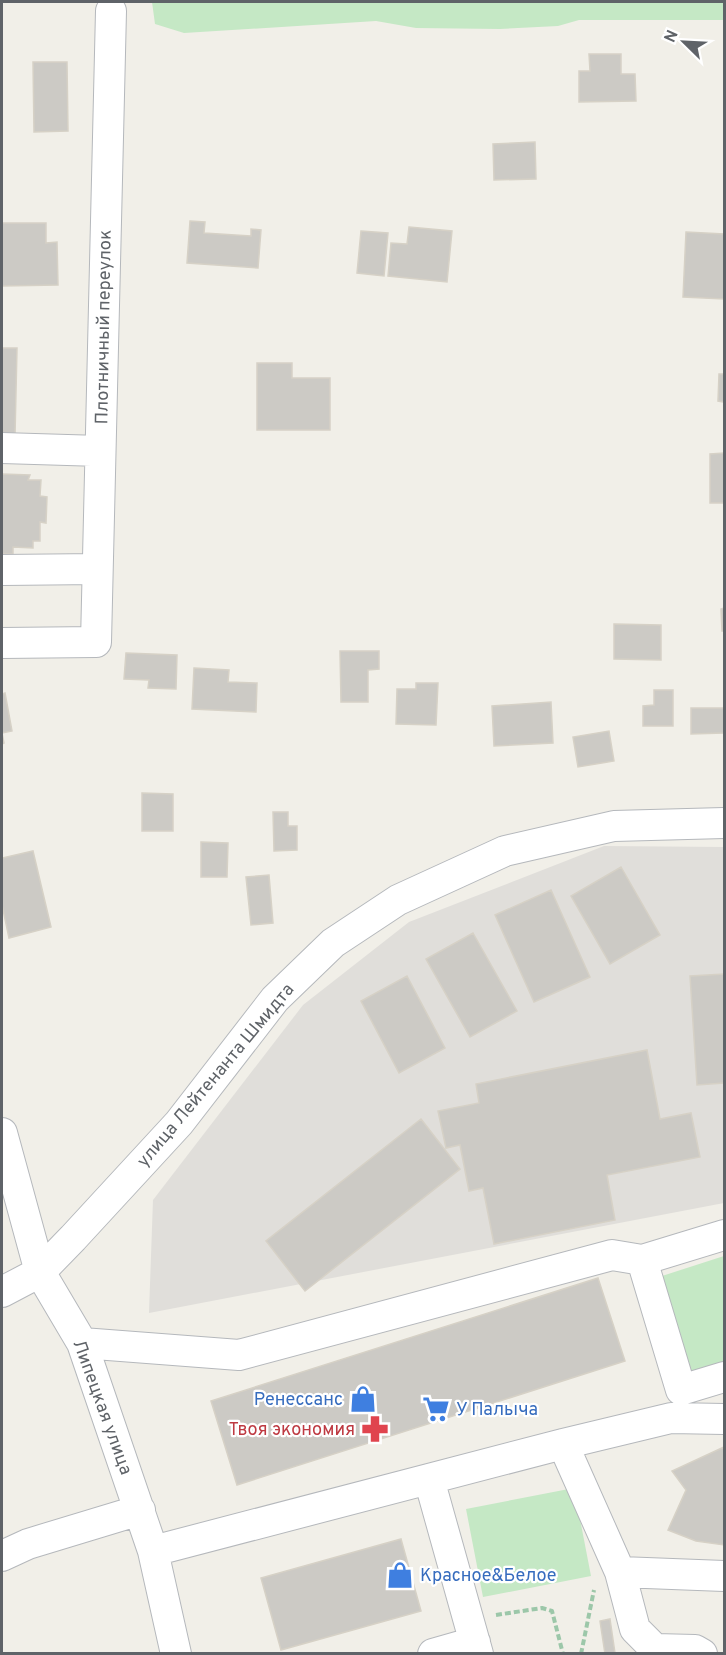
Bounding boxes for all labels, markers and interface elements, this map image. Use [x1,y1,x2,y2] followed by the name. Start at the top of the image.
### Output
[654,12,714,72] north arrow
[661,27,684,46] text: N
[91,230,118,425] street label: Плотничный переулок
[132,979,300,1173] street label: улица Лейтенанта Шмидта
[66,1337,137,1478] street label: Липецкая улица
[348,1384,378,1414] shop icon: Ренессанс
[254,1389,343,1412] place label: Ренессанс
[421,1394,451,1424] supermarket icon: У Палыча
[456,1399,538,1422] place label: У Палыча
[360,1414,390,1444] pharmacy icon: Твоя экономия
[229,1419,355,1442] place label: Твоя экономия
[385,1560,415,1590] shop icon: Красное&Белое
[420,1565,556,1588] place label: Красное&Белое

